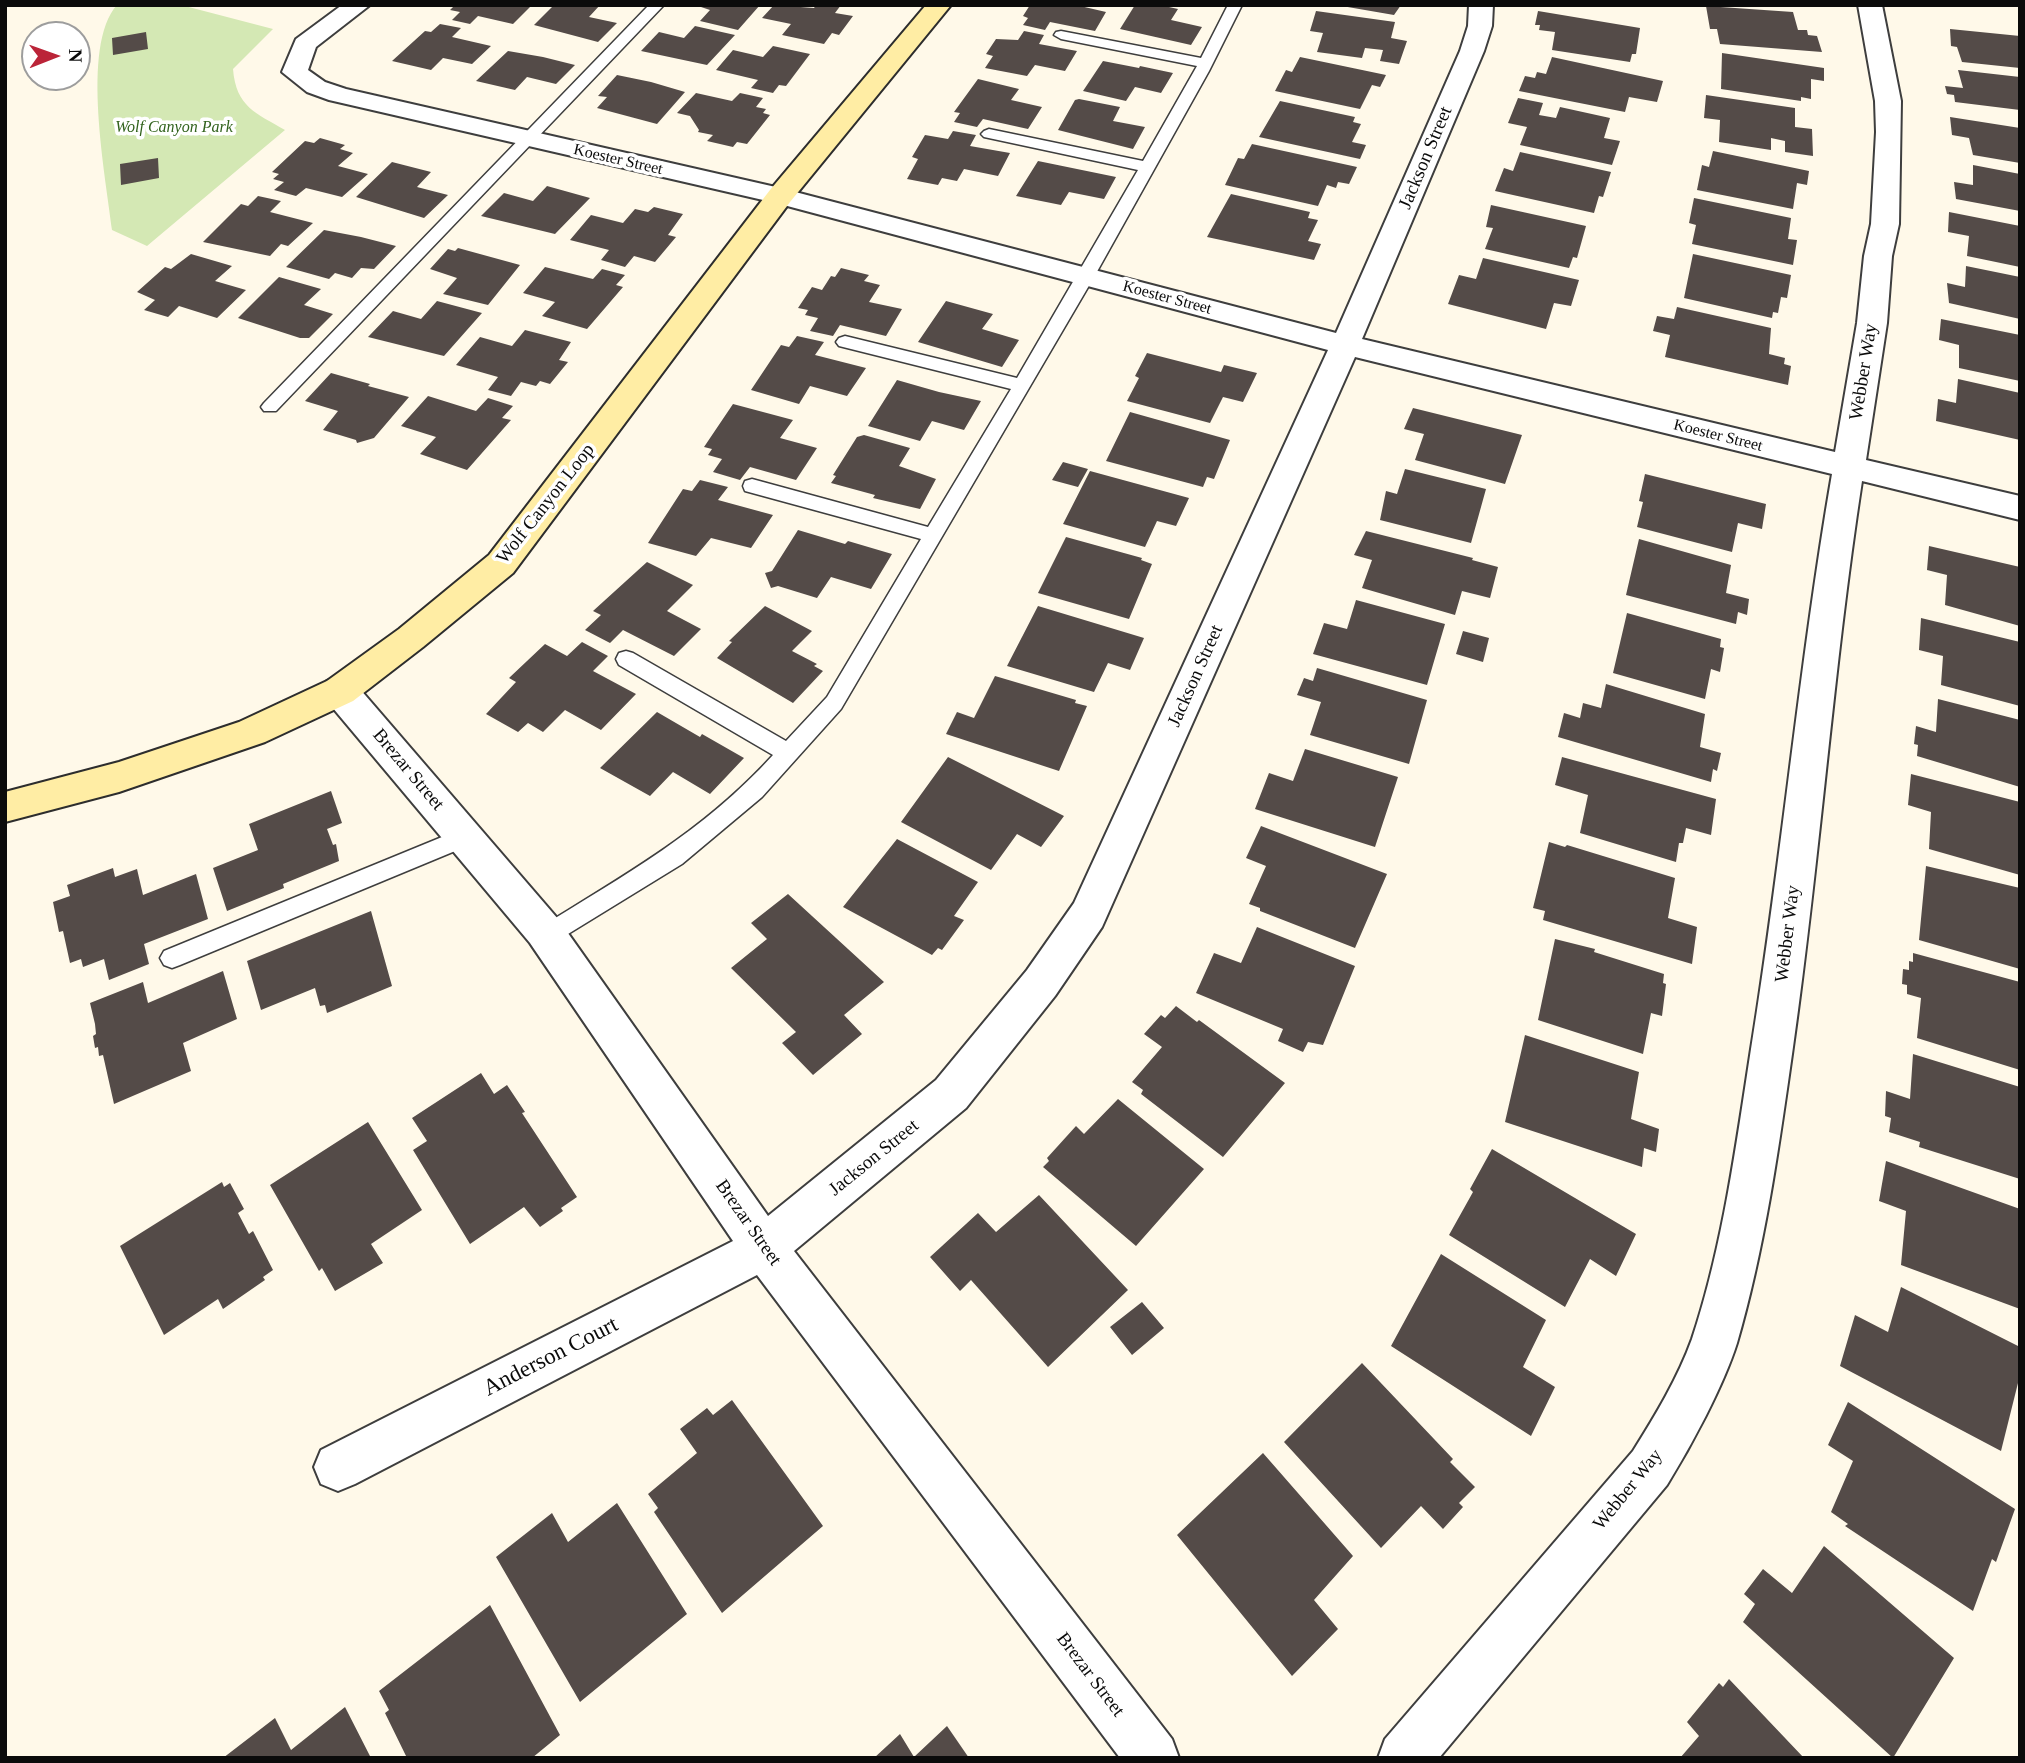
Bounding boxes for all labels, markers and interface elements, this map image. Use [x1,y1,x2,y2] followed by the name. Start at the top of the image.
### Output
[21,21,91,91] north arrow
[65,49,86,63] text: N
[1394,103,1458,213] street label: Jackson Street
[115,118,233,138] park label: Wolf Canyon Park
[571,140,665,180] street label: Koester Street
[1121,277,1213,319] street label: Koester Street
[1845,322,1883,422] street label: Webber Way
[1671,416,1765,456] street label: Koester Street
[492,439,600,569] street label: Wolf Canyon Loop
[1163,621,1229,731] street label: Jackson Street
[367,724,449,816] street label: Brezar Street
[1771,884,1805,984] street label: Webber Way
[824,1115,924,1201] street label: Jackson Street
[710,1176,786,1270] street label: Brezar Street
[479,1311,623,1403] street label: Anderson Court
[1588,1445,1668,1535] street label: Webber Way
[1051,1628,1129,1722] street label: Brezar Street

